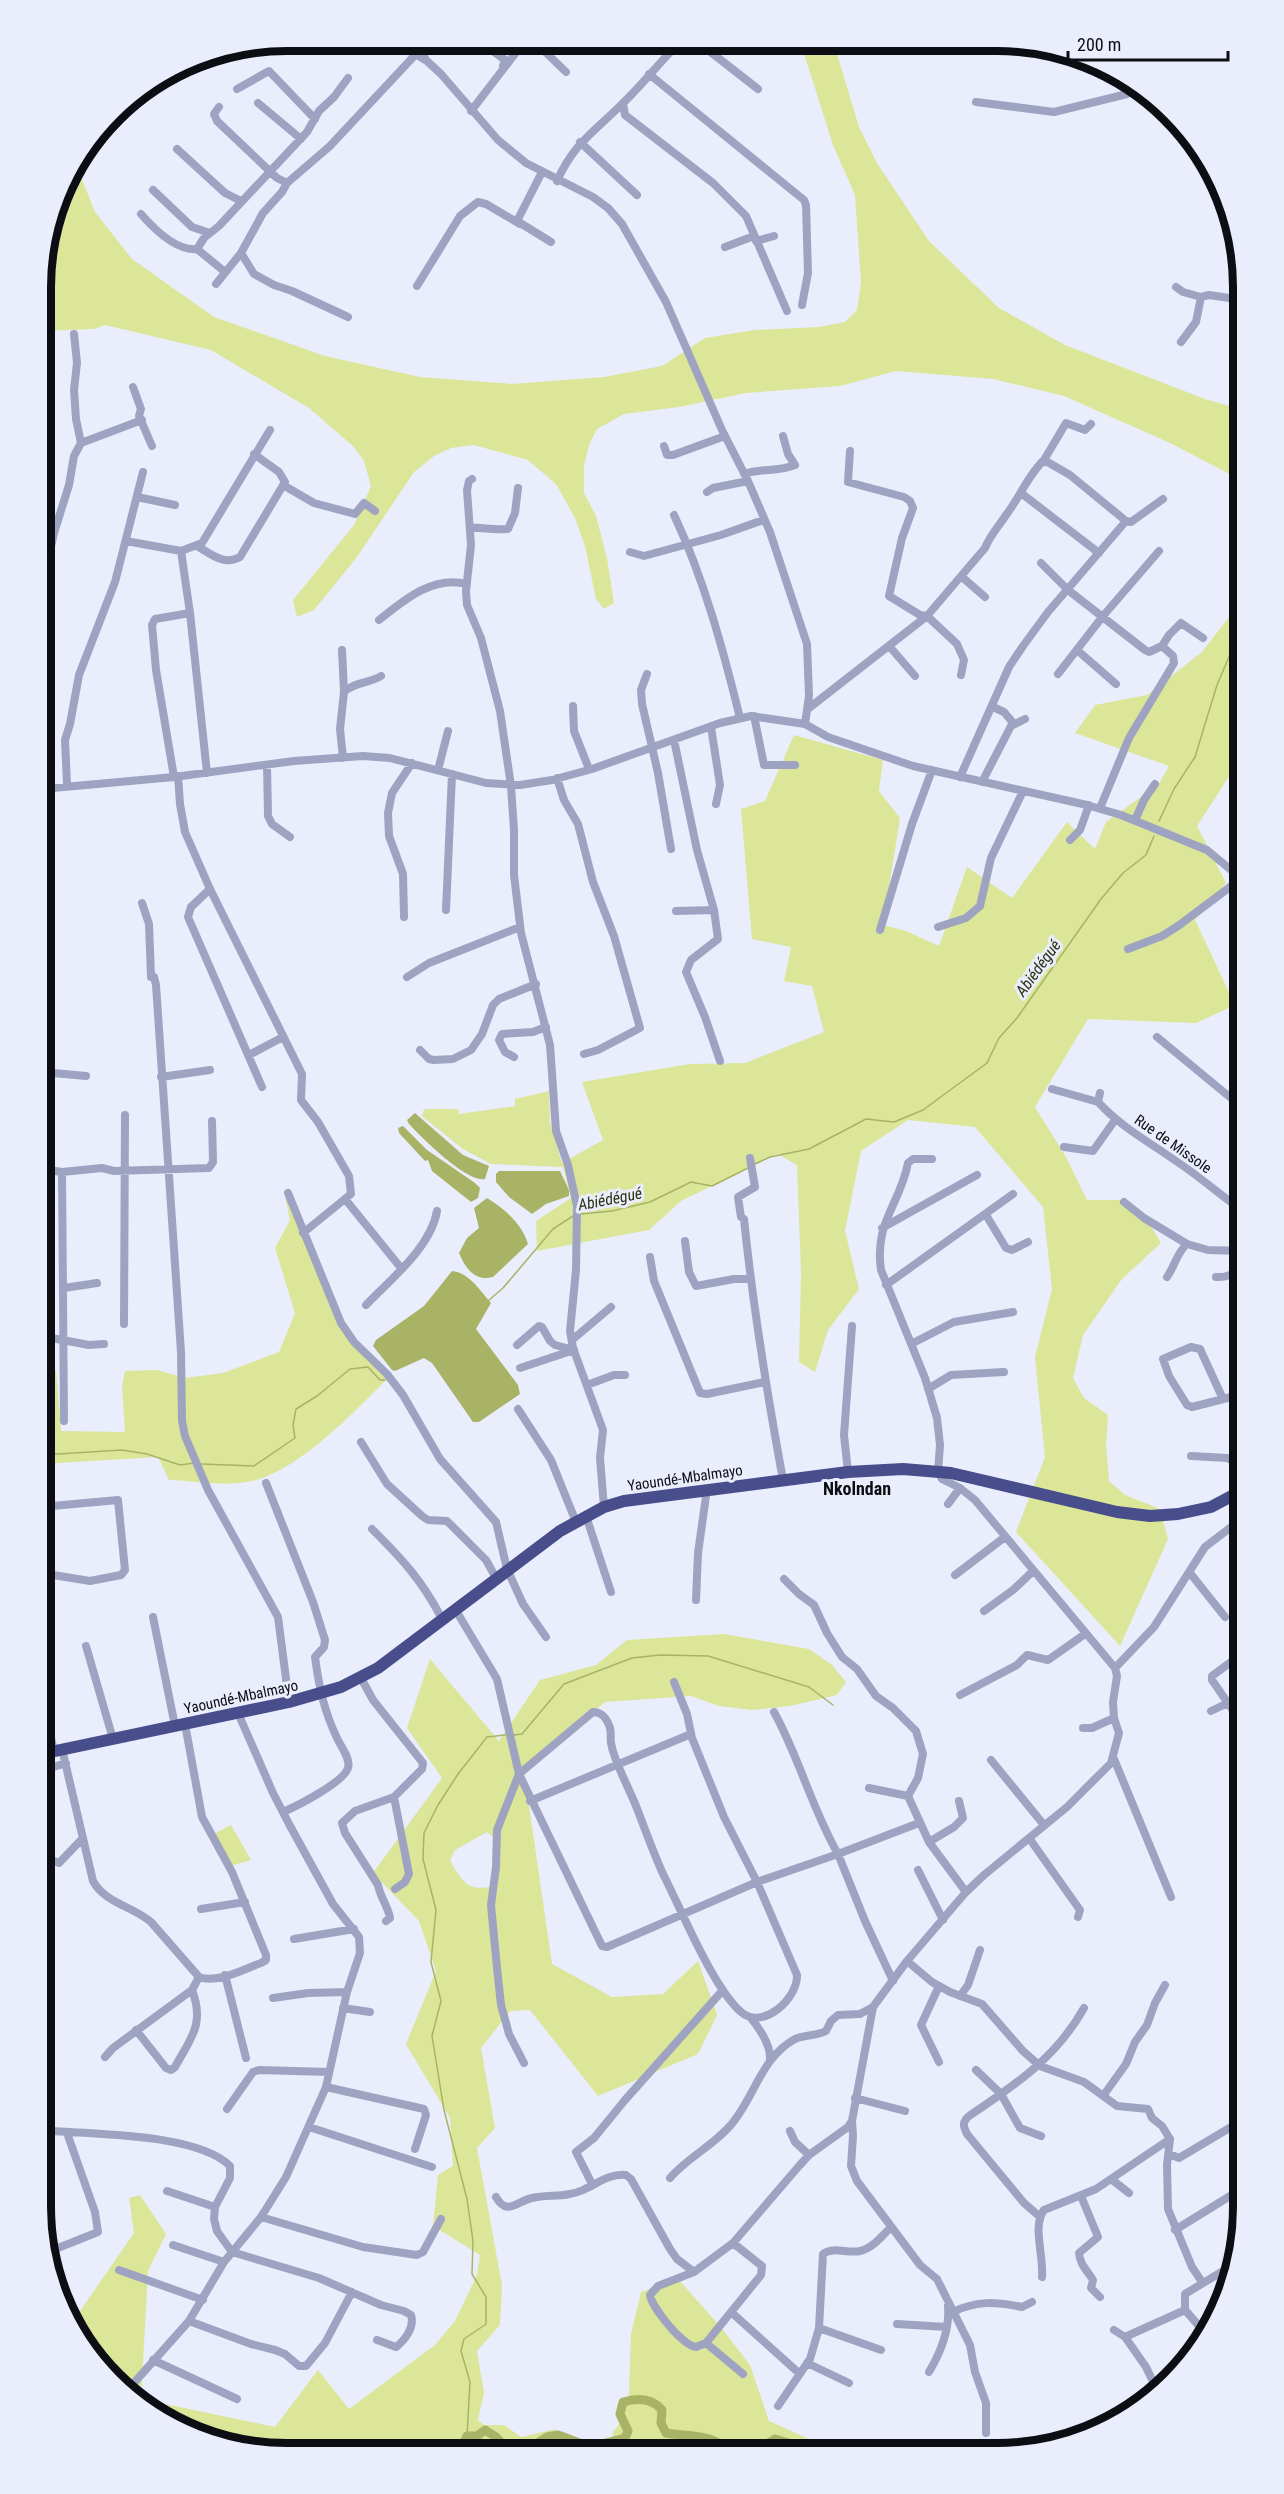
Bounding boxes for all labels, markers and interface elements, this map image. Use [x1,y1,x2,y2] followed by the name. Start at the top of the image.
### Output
[1068,24,1228,62] scale bar
[1077,34,1121,55] text: 200 m
[1011,936,1065,1001] water label: Abiédégué
[1131,1111,1215,1177] street label: Rue de Missole
[575,1183,644,1215] water label: Abiédégué
[626,1461,744,1495] street label: Yaoundé-Mbalmayo
[823,1478,891,1499] district label: Nkolndan
[182,1676,300,1718] street label: Yaoundé-Mbalmayo

